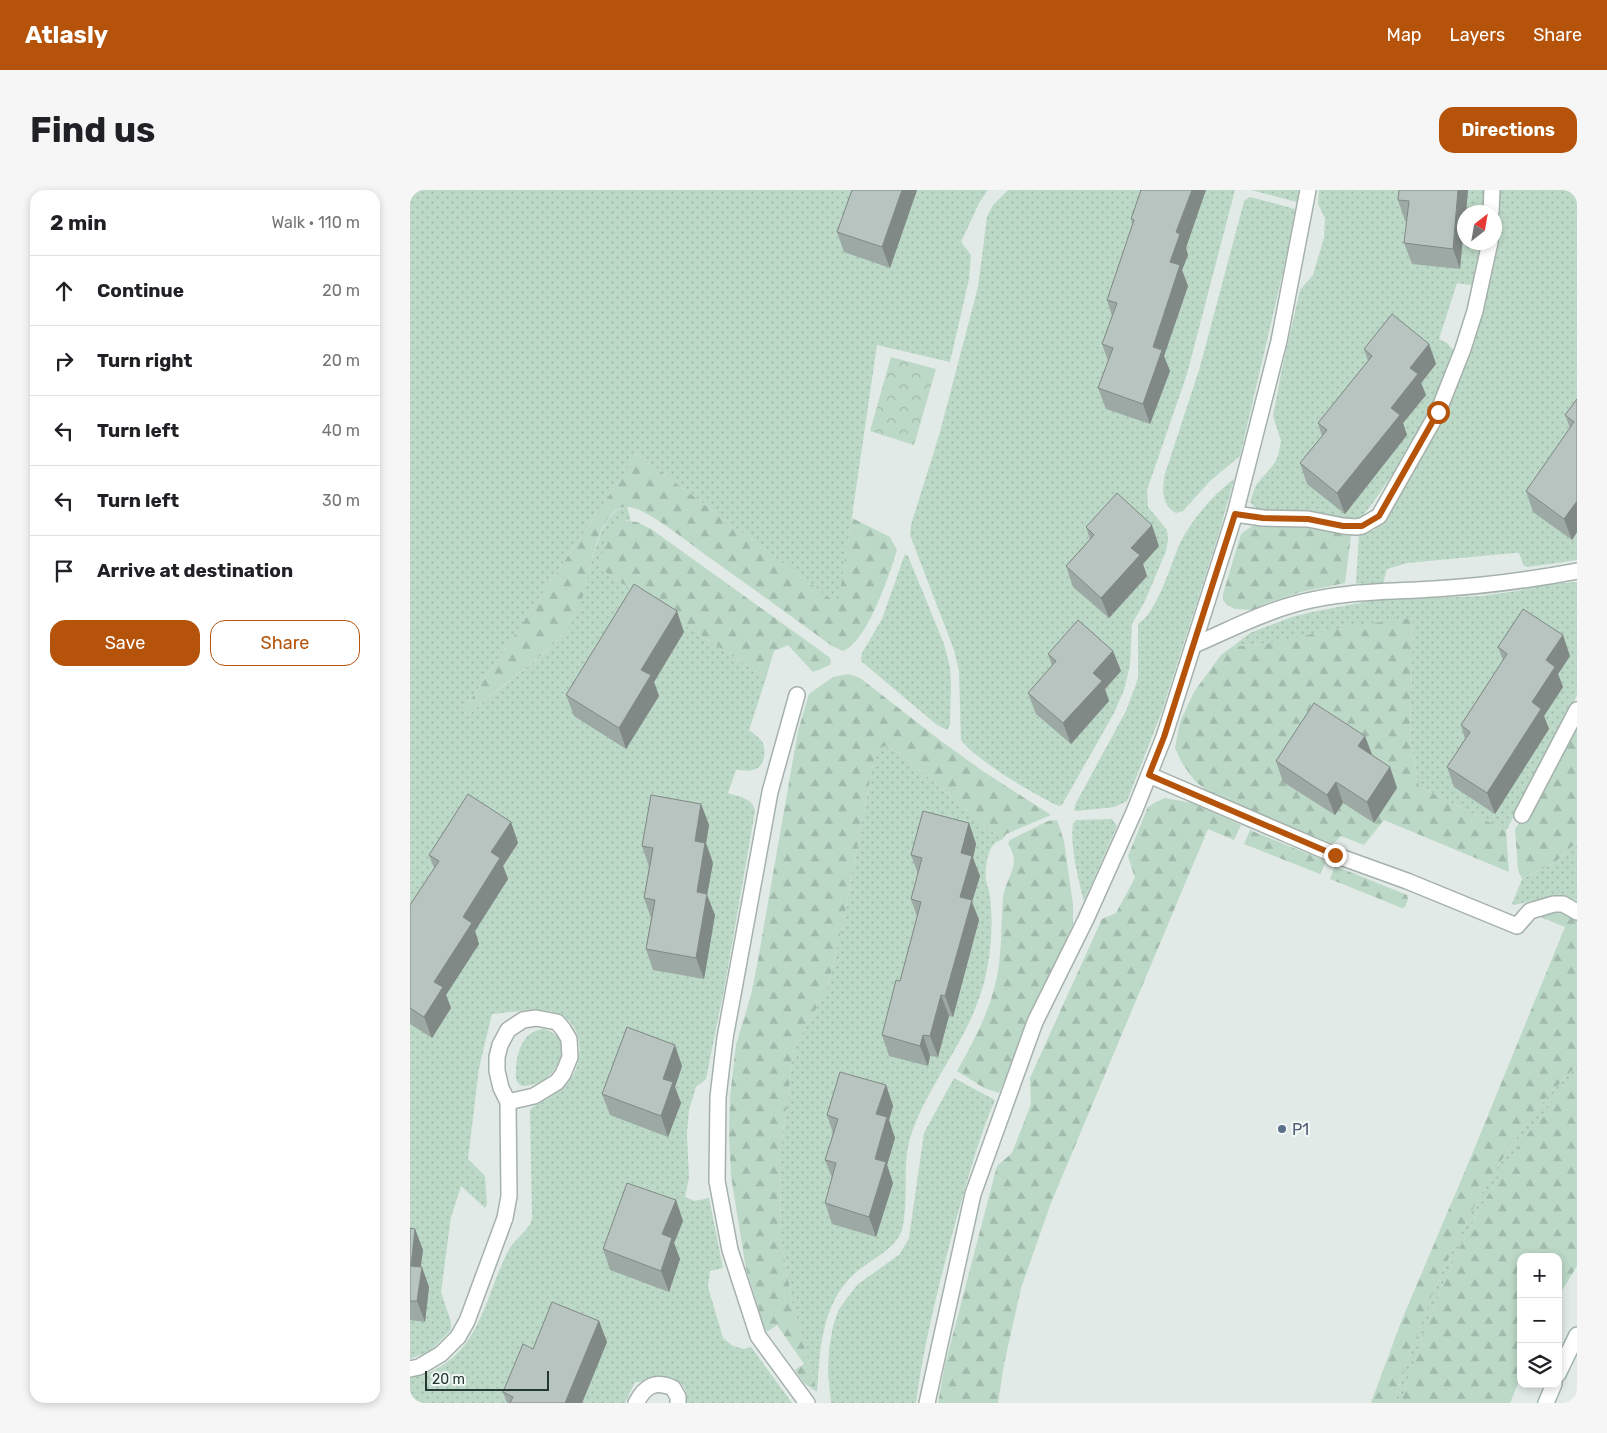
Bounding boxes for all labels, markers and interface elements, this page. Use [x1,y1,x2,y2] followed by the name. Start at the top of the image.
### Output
[25,21,108,49] text: Atlasly
[1387,24,1422,46] text: Map
[1450,24,1505,46] text: Layers
[1533,24,1582,46] text: Share
[1439,107,1577,153] button: Directions
[30,109,155,151] text: Find us
[1457,205,1502,250] north arrow
[50,210,107,235] text: 2 min
[272,213,360,232] text: Walk · 110 m
[50,277,78,305] icon: ahead
[97,279,184,302] text: Continue
[322,281,360,300] text: 20 m
[50,347,78,375] icon: right
[97,349,192,372] text: Turn right
[322,351,360,370] text: 20 m
[1427,401,1450,424] route start
[50,417,78,445] icon: left
[97,419,179,442] text: Turn left
[322,421,360,440] text: 40 m
[50,487,78,515] icon: left
[97,489,179,512] text: Turn left
[322,491,360,510] text: 30 m
[50,557,78,585] icon: arrive
[97,559,293,582] text: Arrive at destination
[50,620,200,666] button: Save
[210,620,360,666] button: Share
[1324,844,1347,867] route end
[1292,1120,1309,1139] place label: P1
[1276,1123,1288,1135] marker: P1
[1517,1253,1562,1388] map controls
[1517,1253,1562,1298] button: +
[1517,1298,1562,1343] button: −
[1517,1343,1562,1388] button: layers
[425,1368,549,1391] scale bar
[432,1371,465,1388] text: 20 m

